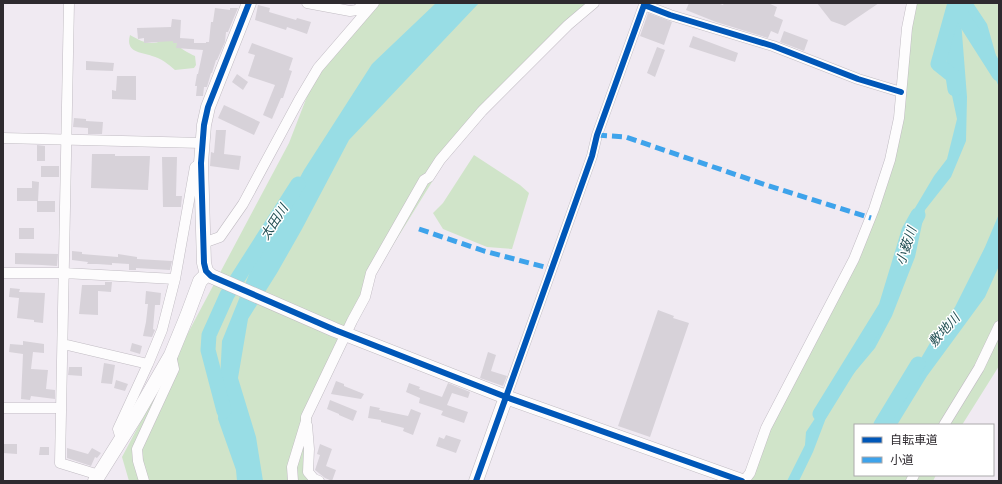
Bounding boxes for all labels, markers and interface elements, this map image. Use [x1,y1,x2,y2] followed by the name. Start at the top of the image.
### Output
[256,199,293,243] water label: 太田川
[892,223,921,267] water label: 小薮川
[925,308,965,350] water label: 敷地川
[854,424,994,476] legend
[890,432,938,447] text: 自転車道
[890,452,914,467] text: 小道

